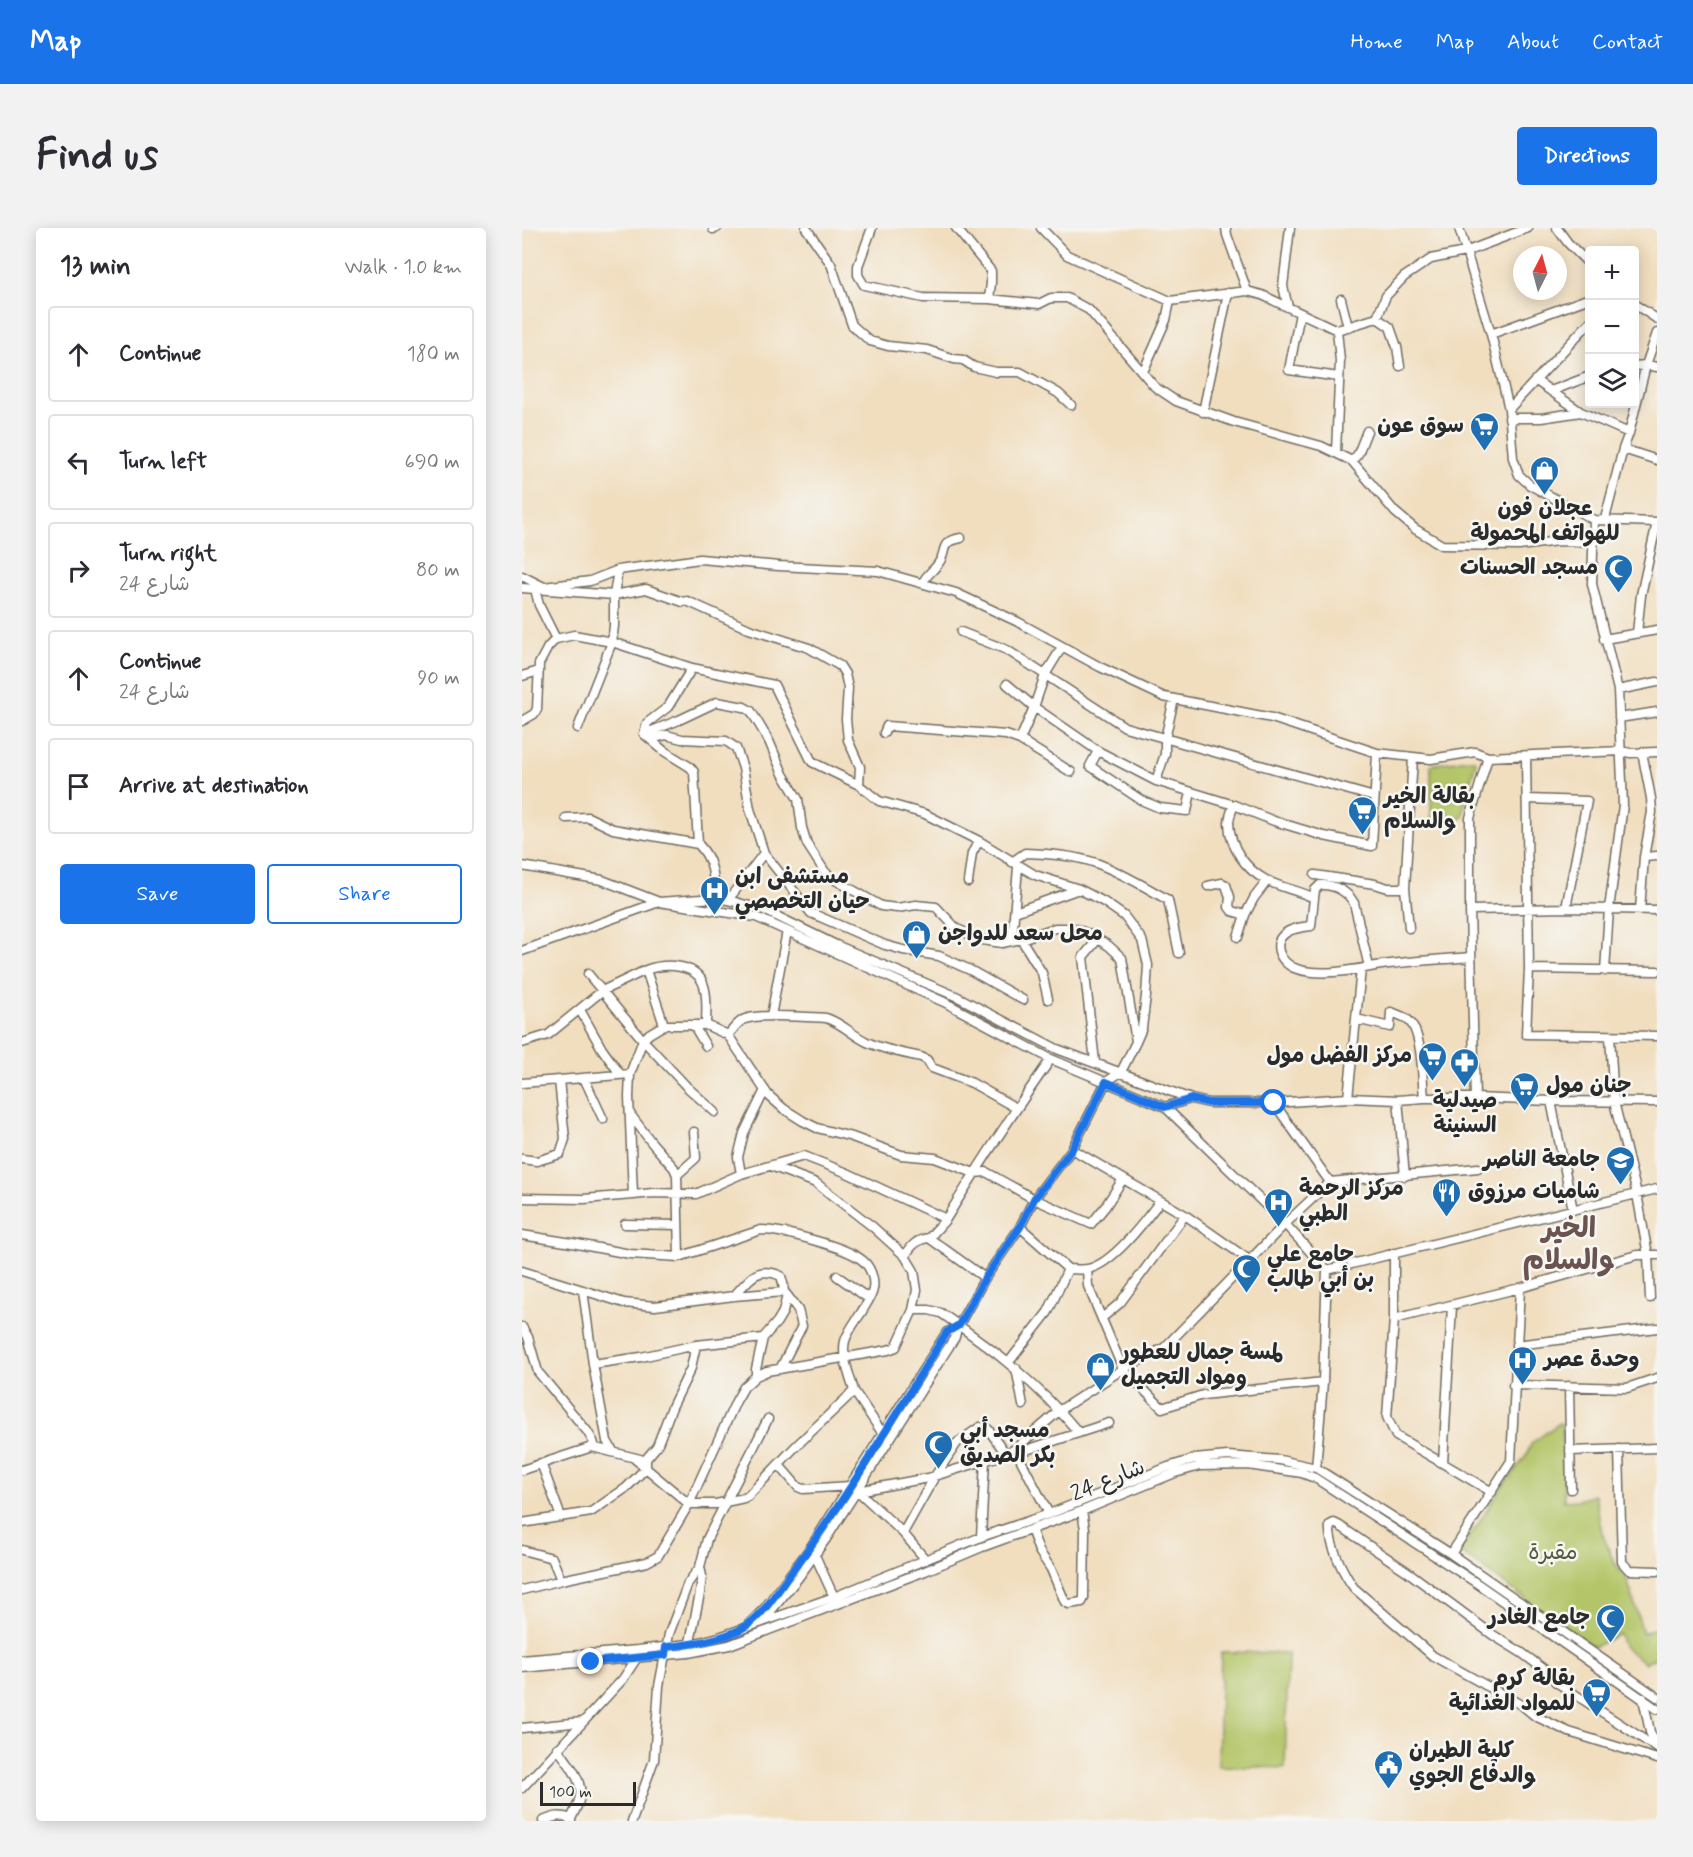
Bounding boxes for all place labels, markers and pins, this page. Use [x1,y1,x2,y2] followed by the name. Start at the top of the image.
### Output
[1469,410,1501,452] supermarket icon: سوق عون
[1377,412,1464,440] place label: سوق عون
[1529,454,1561,496] shop icon: عجلان فون للهواتف المحمولة
[1471,495,1619,548] place label: عجلان فون للهواتف المحمولة
[1603,552,1635,594] mosque icon: مسجد الحسنات
[1460,554,1598,582] place label: مسجد الحسنات
[1382,783,1475,837] place label: بقالة الخير والسلام
[1347,794,1379,836] supermarket icon: بقالة الخير والسلام
[735,863,870,920] place label: مستشفى ابن حيان التخصصي
[698,874,730,916] hospital icon: مستشفى ابن حيان التخصصي
[901,918,933,960] shop icon: محل سعد للدواجن
[938,920,1103,948] place label: محل سعد للدواجن
[1417,1040,1449,1082] supermarket icon: مركز الفضل مول
[1266,1042,1412,1070] place label: مركز الفضل مول
[1449,1046,1481,1088] pharmacy icon: صيدلية السنينة
[1509,1070,1541,1112] supermarket icon: جنان مول
[1546,1072,1631,1100] place label: جنان مول
[1433,1087,1497,1140] place label: صيدلية السنينة
[1605,1144,1637,1186] school or university icon: جامعة الناصر
[1481,1146,1600,1174] place label: جامعة الناصر
[1299,1175,1404,1232] place label: مركز الرحمة الطبي
[1431,1176,1463,1218] restaurant icon: شاميات مرزوق
[1468,1178,1600,1206] place label: شاميات مرزوق
[1262,1186,1294,1228] hospital icon: مركز الرحمة الطبي
[1267,1241,1374,1298] place label: جامع علي بن أبي طالب
[1230,1252,1262,1294] mosque icon: جامع علي بن أبي طالب
[1119,1339,1283,1392] place label: لمسة جمال للعطور ومواد التجميل
[1507,1344,1539,1386] hospital icon: وحدة عصر
[1542,1346,1640,1374] place label: وحدة عصر
[1084,1350,1116,1392] shop icon: لمسة جمال للعطور ومواد التجميل
[960,1416,1055,1470] place label: مسجد أبي بكر الصديق
[923,1428,955,1470] mosque icon: مسجد أبي بكر الصديق
[1595,1602,1627,1644] mosque icon: جامع الغادر
[1486,1604,1590,1632] place label: جامع الغادر
[1449,1665,1575,1718] place label: بقالة كرم للمواد الغذائية
[1580,1676,1612,1718] supermarket icon: بقالة كرم للمواد الغذائية
[1409,1737,1537,1791] place label: كلية الطيران والدفاع الجوي
[1372,1748,1404,1790] public building icon: كلية الطيران والدفاع الجوي

